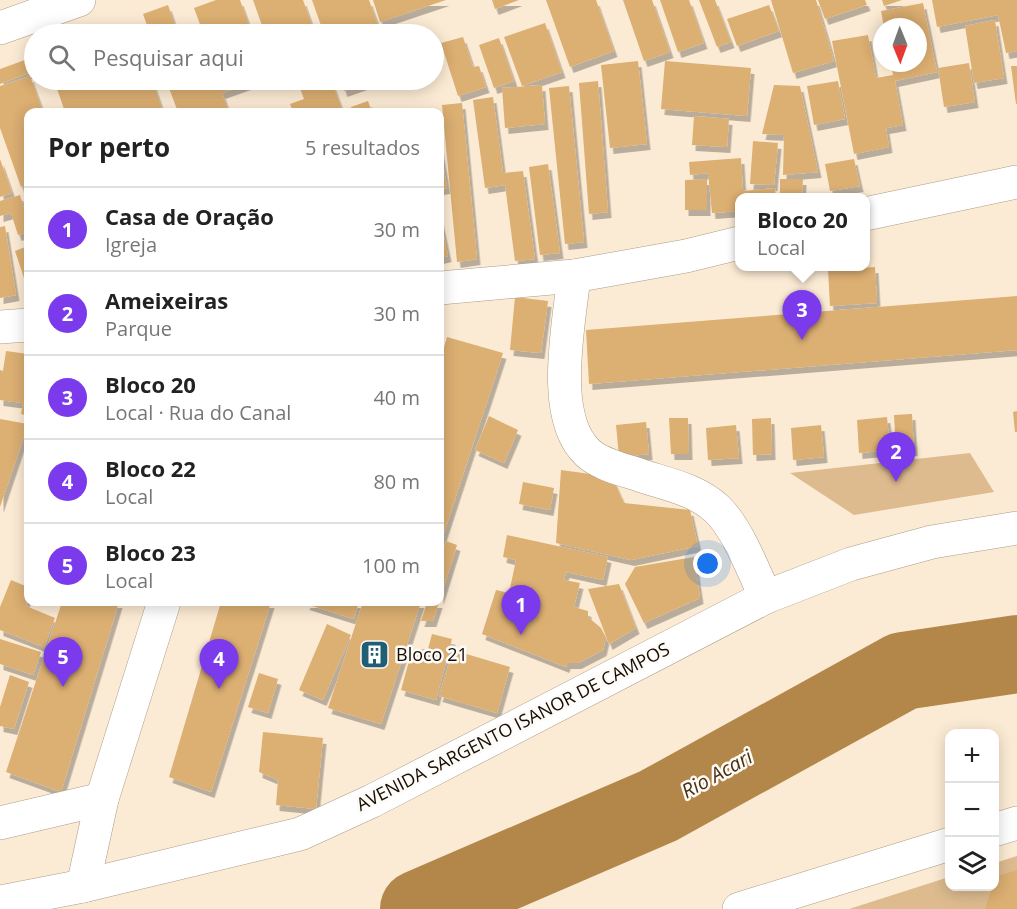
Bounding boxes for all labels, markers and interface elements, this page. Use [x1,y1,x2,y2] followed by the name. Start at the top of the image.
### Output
[873,18,927,72] north arrow
[24,24,444,90] search box
[45,41,78,74] icon: search
[93,42,244,72] text: Pesquisar aqui
[48,129,170,165] text: Por perto
[305,134,420,161] text: 5 resultados
[735,193,870,271] popup
[105,201,274,231] text: Casa de Oração
[757,204,848,234] text: Bloco 20
[62,216,73,243] text: 1
[373,216,420,243] text: 30 m
[105,231,157,258] text: Igreja
[757,234,805,261] text: Local
[105,285,228,315] text: Ameixeiras
[782,290,822,340] pin: 3
[62,300,73,327] text: 2
[373,300,420,327] text: 30 m
[105,315,172,342] text: Parque
[105,369,196,399] text: Bloco 20
[62,384,73,411] text: 3
[373,384,420,411] text: 40 m
[105,399,291,426] text: Local · Rua do Canal
[876,432,916,482] pin: 2
[105,453,196,483] text: Bloco 22
[62,468,73,495] text: 4
[373,468,420,495] text: 80 m
[105,483,153,510] text: Local
[105,537,196,567] text: Bloco 23
[693,549,722,578] your location
[62,552,73,579] text: 5
[362,552,420,579] text: 100 m
[105,567,153,594] text: Local
[502,586,540,635] pin: 1
[352,636,673,816] street label: AVENIDA SARGENTO ISANOR DE CAMPOS
[44,638,82,687] pin: 5
[359,639,391,671] building icon: Bloco 21
[200,640,238,689] pin: 4
[396,642,468,666] place label: Bloco 21
[945,729,999,891] map controls
[945,729,999,783] button: +
[676,743,758,804] water label: Rio Acari
[945,783,999,837] button: −
[945,837,999,891] button: layers

